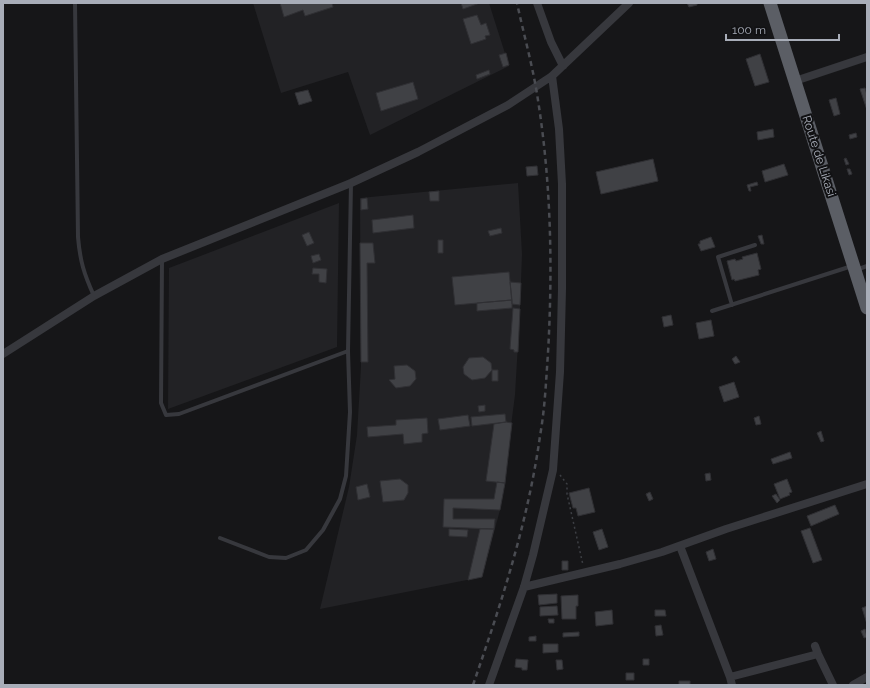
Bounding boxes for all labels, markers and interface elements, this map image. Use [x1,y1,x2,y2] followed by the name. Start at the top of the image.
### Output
[726,16,839,42] scale bar
[732,23,766,37] text: 100 m
[799,114,839,198] street label: Route de Likasi

